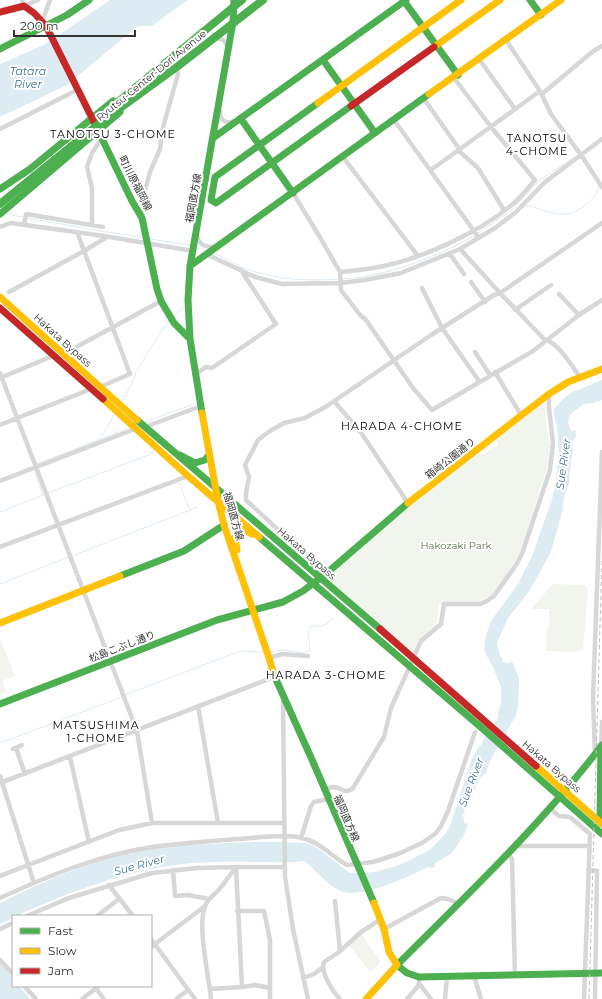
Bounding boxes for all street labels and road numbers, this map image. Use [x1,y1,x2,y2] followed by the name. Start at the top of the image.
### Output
[94,27,209,124] street label: Ryutsu-Center-Dori Avenue
[116,154,155,213] street label: 町川原福岡線
[183,172,204,224] street label: 福岡直方線
[31,311,94,370] street label: Hakata Bypass
[423,435,478,482] street label: 箱崎公園通り
[220,490,247,542] street label: 福岡直方線
[275,524,339,582] street label: Hakata Bypass
[87,628,157,665] street label: 松島こぶし通り
[520,737,584,795] street label: Hakata Bypass
[331,793,362,844] street label: 福岡直方線

